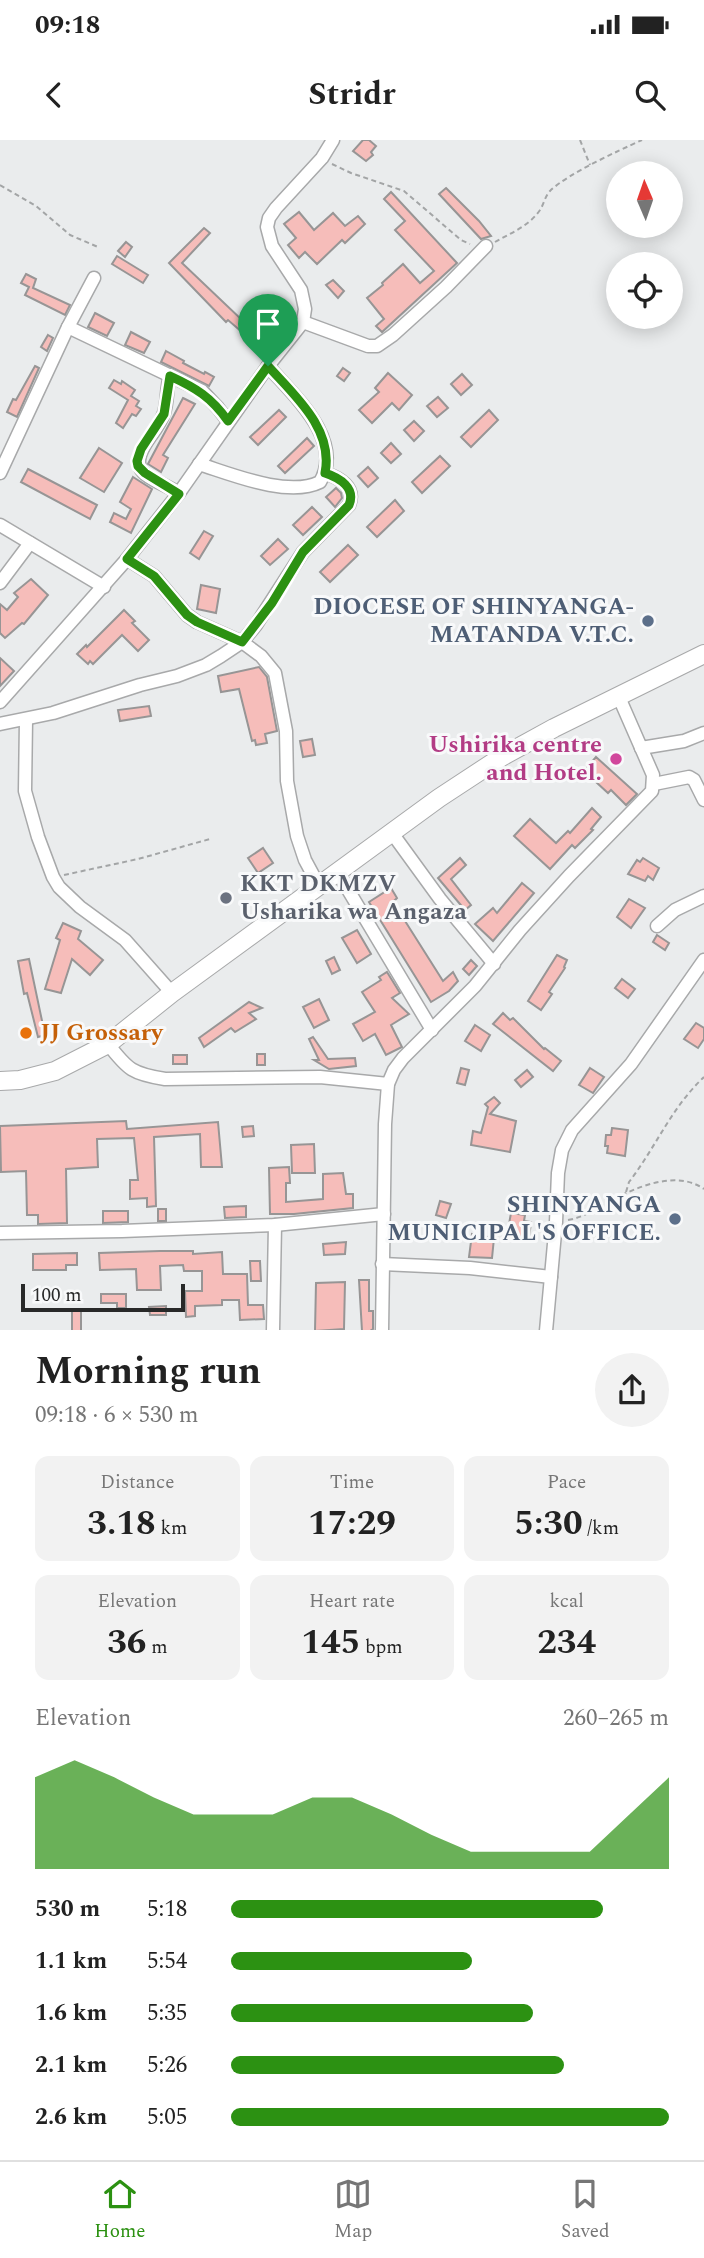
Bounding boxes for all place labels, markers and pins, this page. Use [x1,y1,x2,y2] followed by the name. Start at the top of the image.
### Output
[238,294,298,366] pin
[313,589,634,653] place label: DIOCESE OF SHINYANGA- MATANDA V.T.C.
[640,613,656,629] marker: DIOCESE OF SHINYANGA- MATANDA V.T.C.
[429,727,602,791] place label: Ushirika centre and Hotel.
[608,751,624,767] marker: Ushirika centre and Hotel.
[240,866,468,930] place label: KKT DKMZV Usharika wa Angaza
[218,890,234,906] marker: KKT DKMZV Usharika wa Angaza
[40,1015,164,1051] place label: JJ Grossary
[18,1025,34,1041] marker: JJ Grossary
[387,1187,661,1251] place label: SHINYANGA MUNICIPAL'S OFFICE.
[667,1211,683,1227] marker: SHINYANGA MUNICIPAL'S OFFICE.

